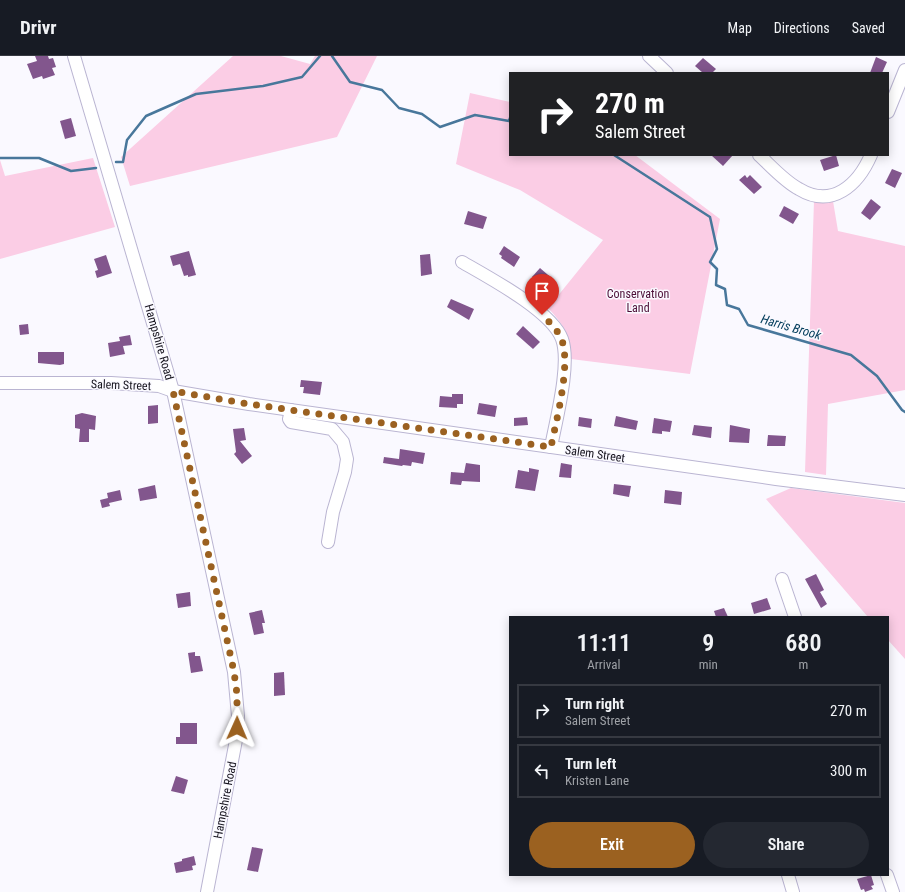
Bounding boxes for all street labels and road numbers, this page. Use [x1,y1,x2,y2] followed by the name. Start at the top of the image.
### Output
[141,302,177,382] street label: Hampshire Road
[91,377,152,393] street label: Salem Street
[564,443,626,465] street label: Salem Street
[211,760,239,840] street label: Hampshire Road

